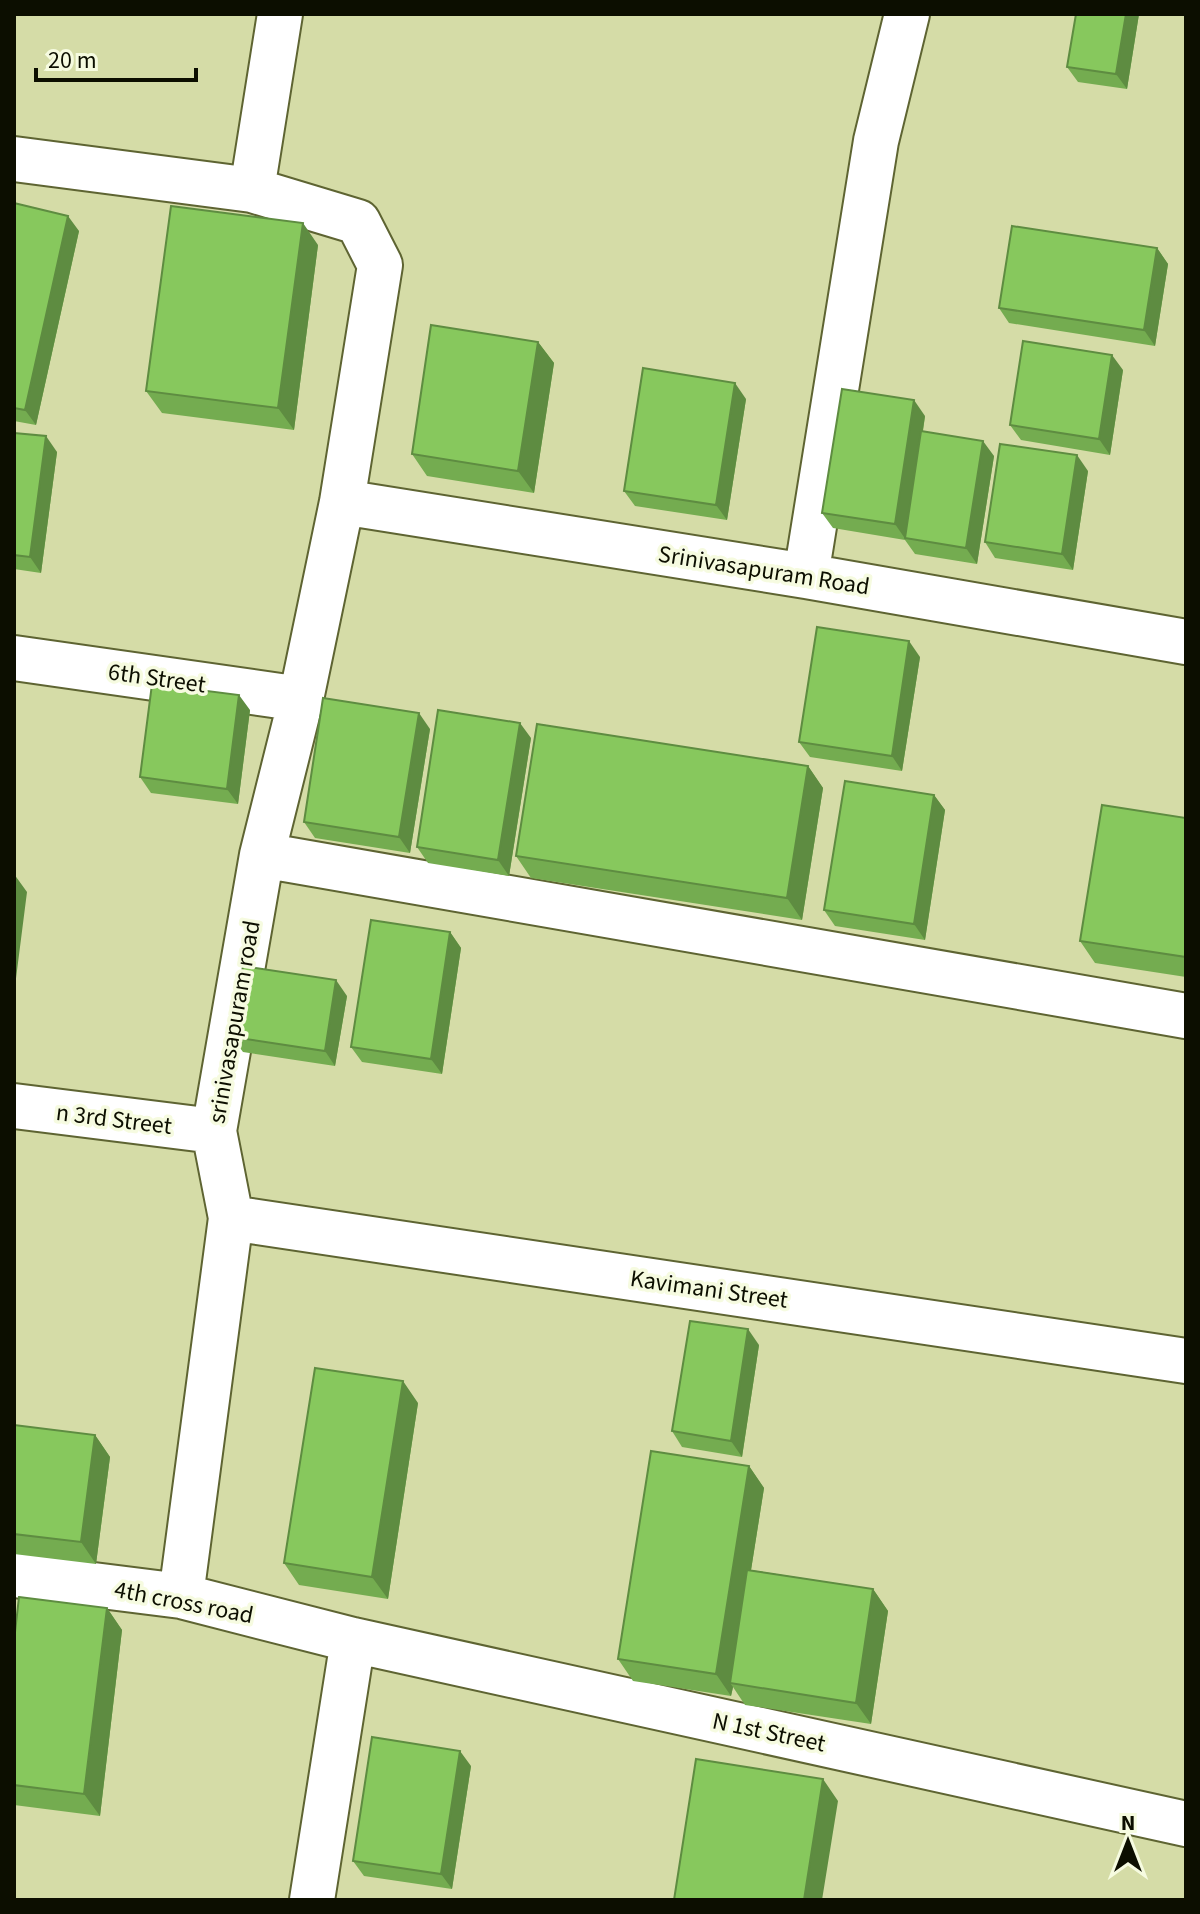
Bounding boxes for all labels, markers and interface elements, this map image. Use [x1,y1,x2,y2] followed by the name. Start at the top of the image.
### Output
[36,32,196,82] scale bar
[48,43,97,78] text: 20 m
[656,537,872,604] street label: Srinivasapuram Road
[106,654,208,703] street label: 6th Street
[199,918,270,1126] street label: srinivasapuram road
[54,1095,174,1144] street label: n 3rd Street
[628,1261,790,1318] street label: Kavimani Street
[111,1572,256,1633] street label: 4th cross road
[709,1703,829,1762] street label: N 1st Street
[1088,1802,1168,1882] north arrow
[1121,1807,1135,1839] text: N

